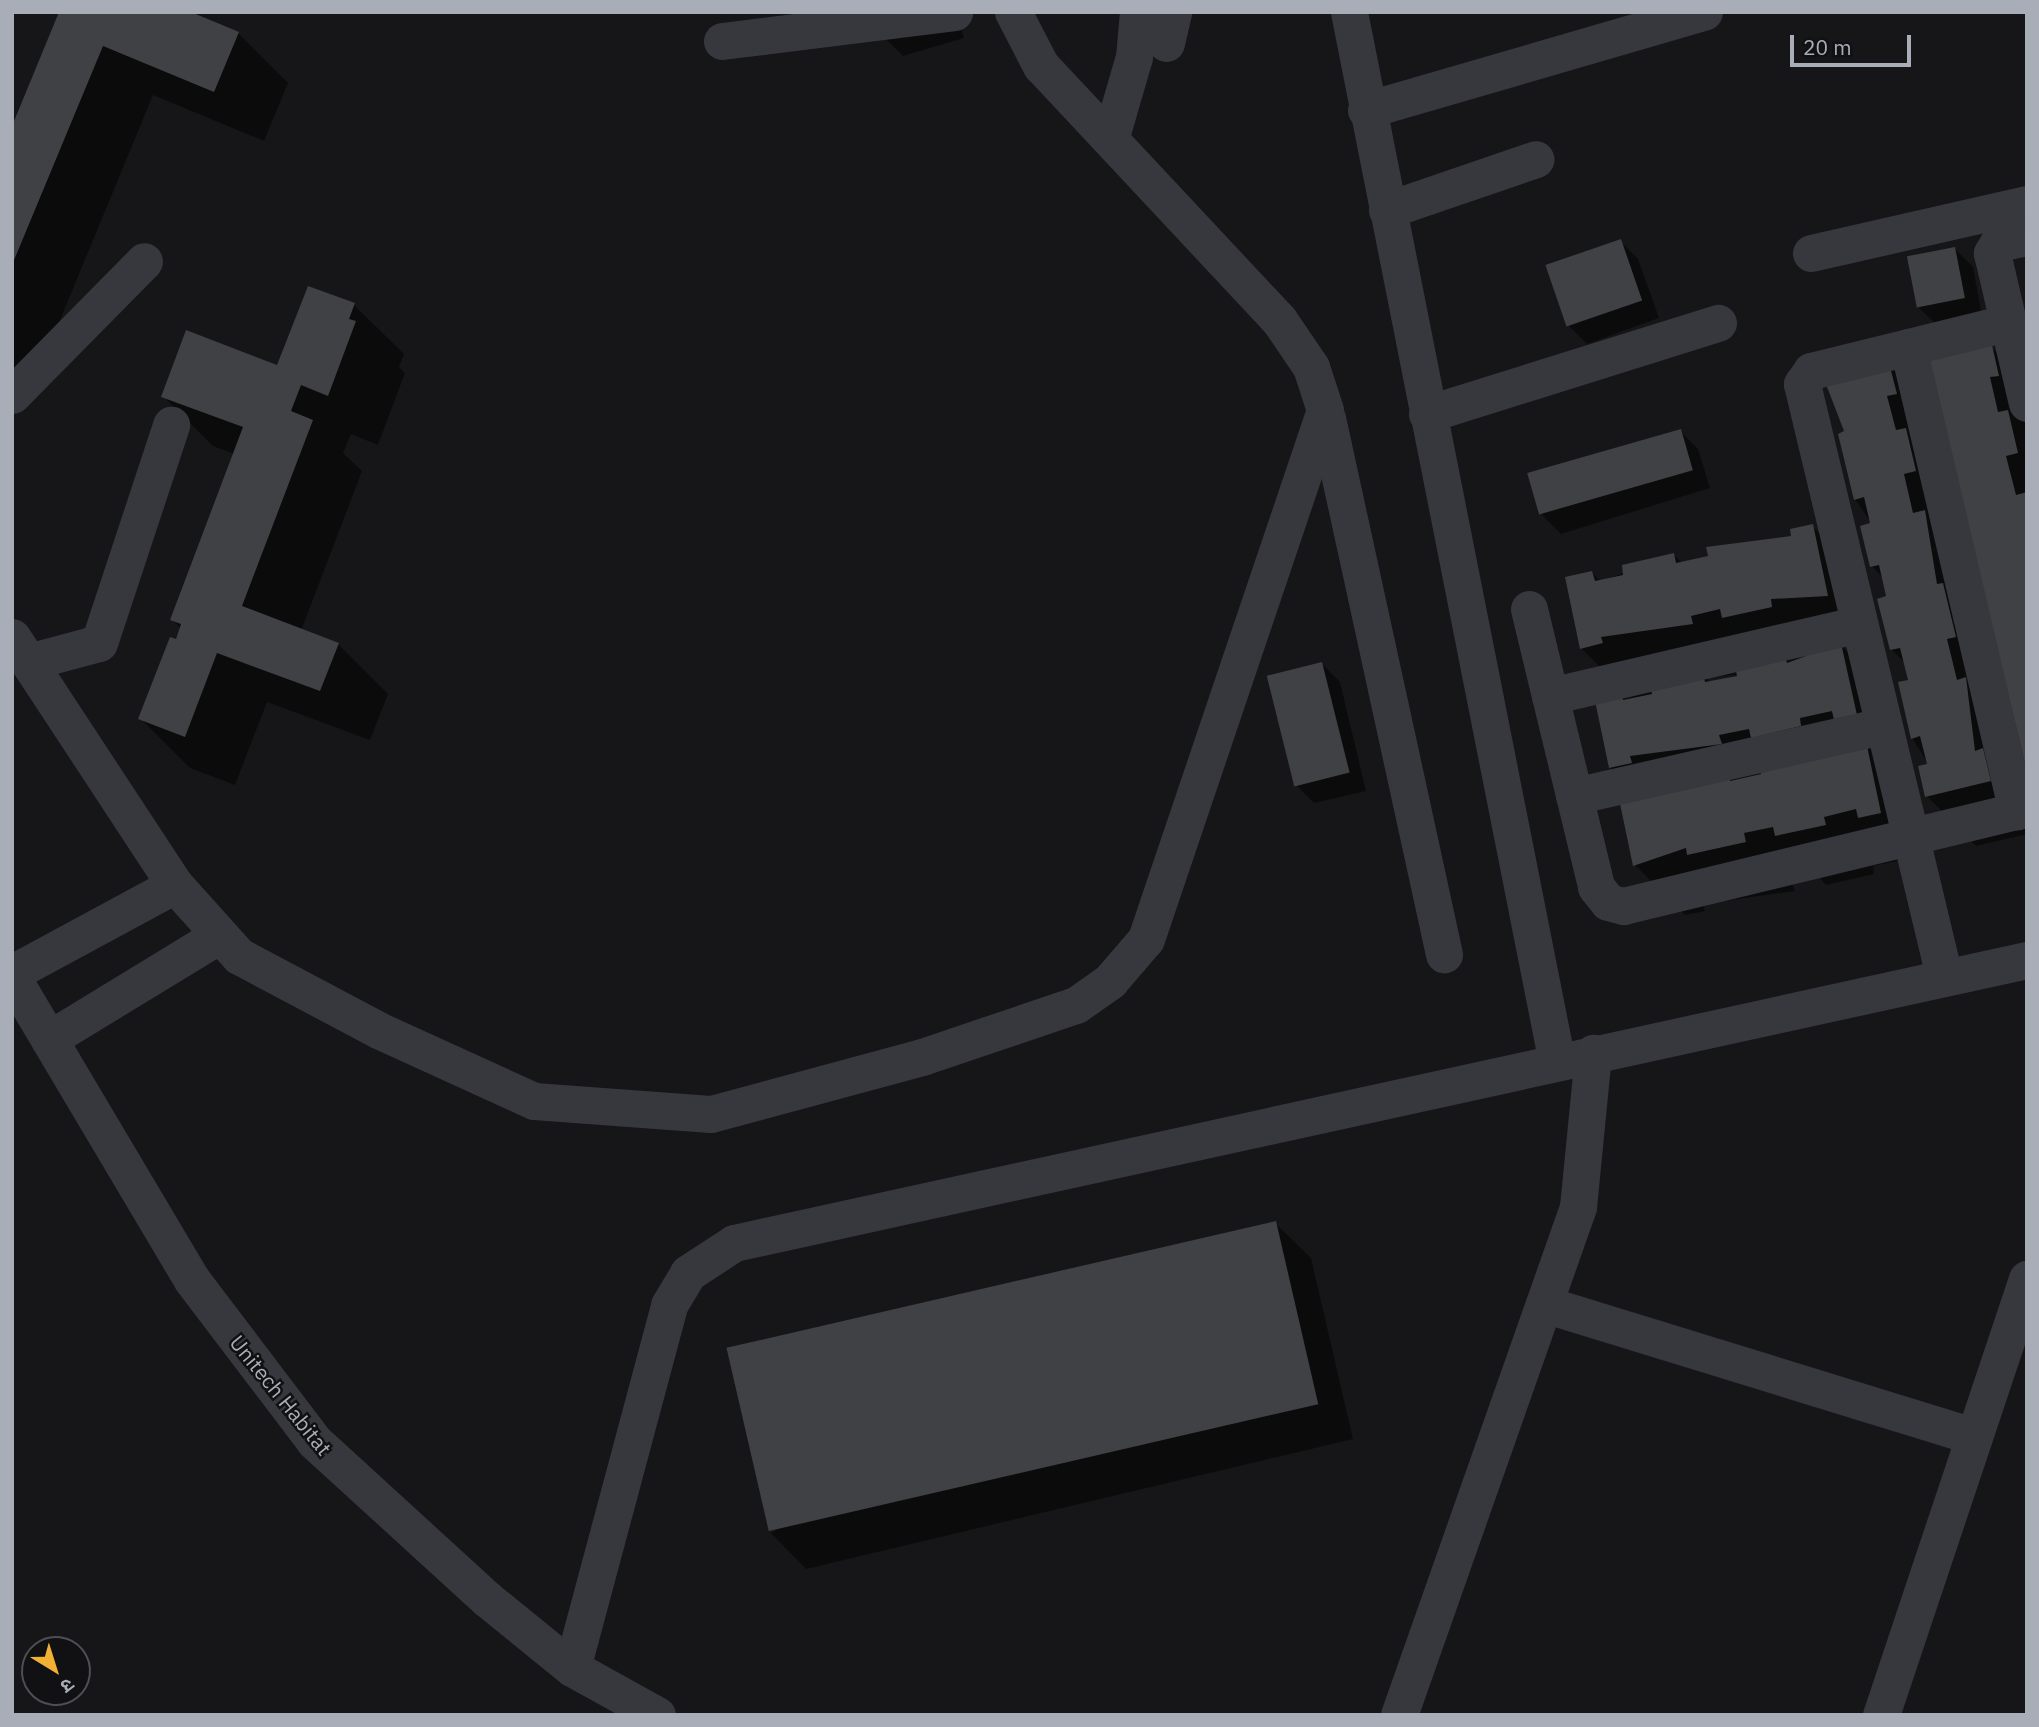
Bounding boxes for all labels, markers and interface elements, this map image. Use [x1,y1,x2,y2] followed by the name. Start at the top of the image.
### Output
[1794,21,1915,65] scale bar
[1803,33,1852,61] text: 20 m
[225,1330,337,1460] street label: Unitech Habitat
[21,1636,91,1706] north arrow
[56,1673,79,1699] text: उ

